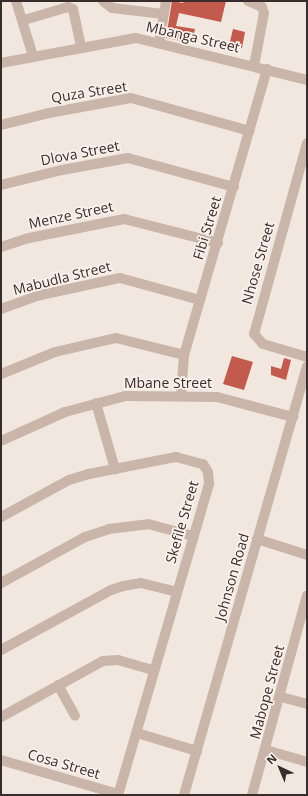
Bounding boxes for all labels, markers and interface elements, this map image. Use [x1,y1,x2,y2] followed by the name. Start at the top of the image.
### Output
[145,18,241,56] street label: Mbanga Street
[50,78,128,106] street label: Quza Street
[39,137,121,169] street label: Dlova Street
[189,194,225,262] street label: Fibi Street
[27,198,115,232] street label: Menze Street
[238,220,278,306] street label: Nhose Street
[11,258,113,298] street label: Mabudla Street
[124,375,212,391] street label: Mbane Street
[162,479,202,565] street label: Skefile Street
[212,531,252,623] street label: Johnson Road
[246,643,288,741] street label: Mabope Street
[26,746,102,782] street label: Cosa Street
[260,748,300,788] north arrow
[263,751,280,768] text: N

